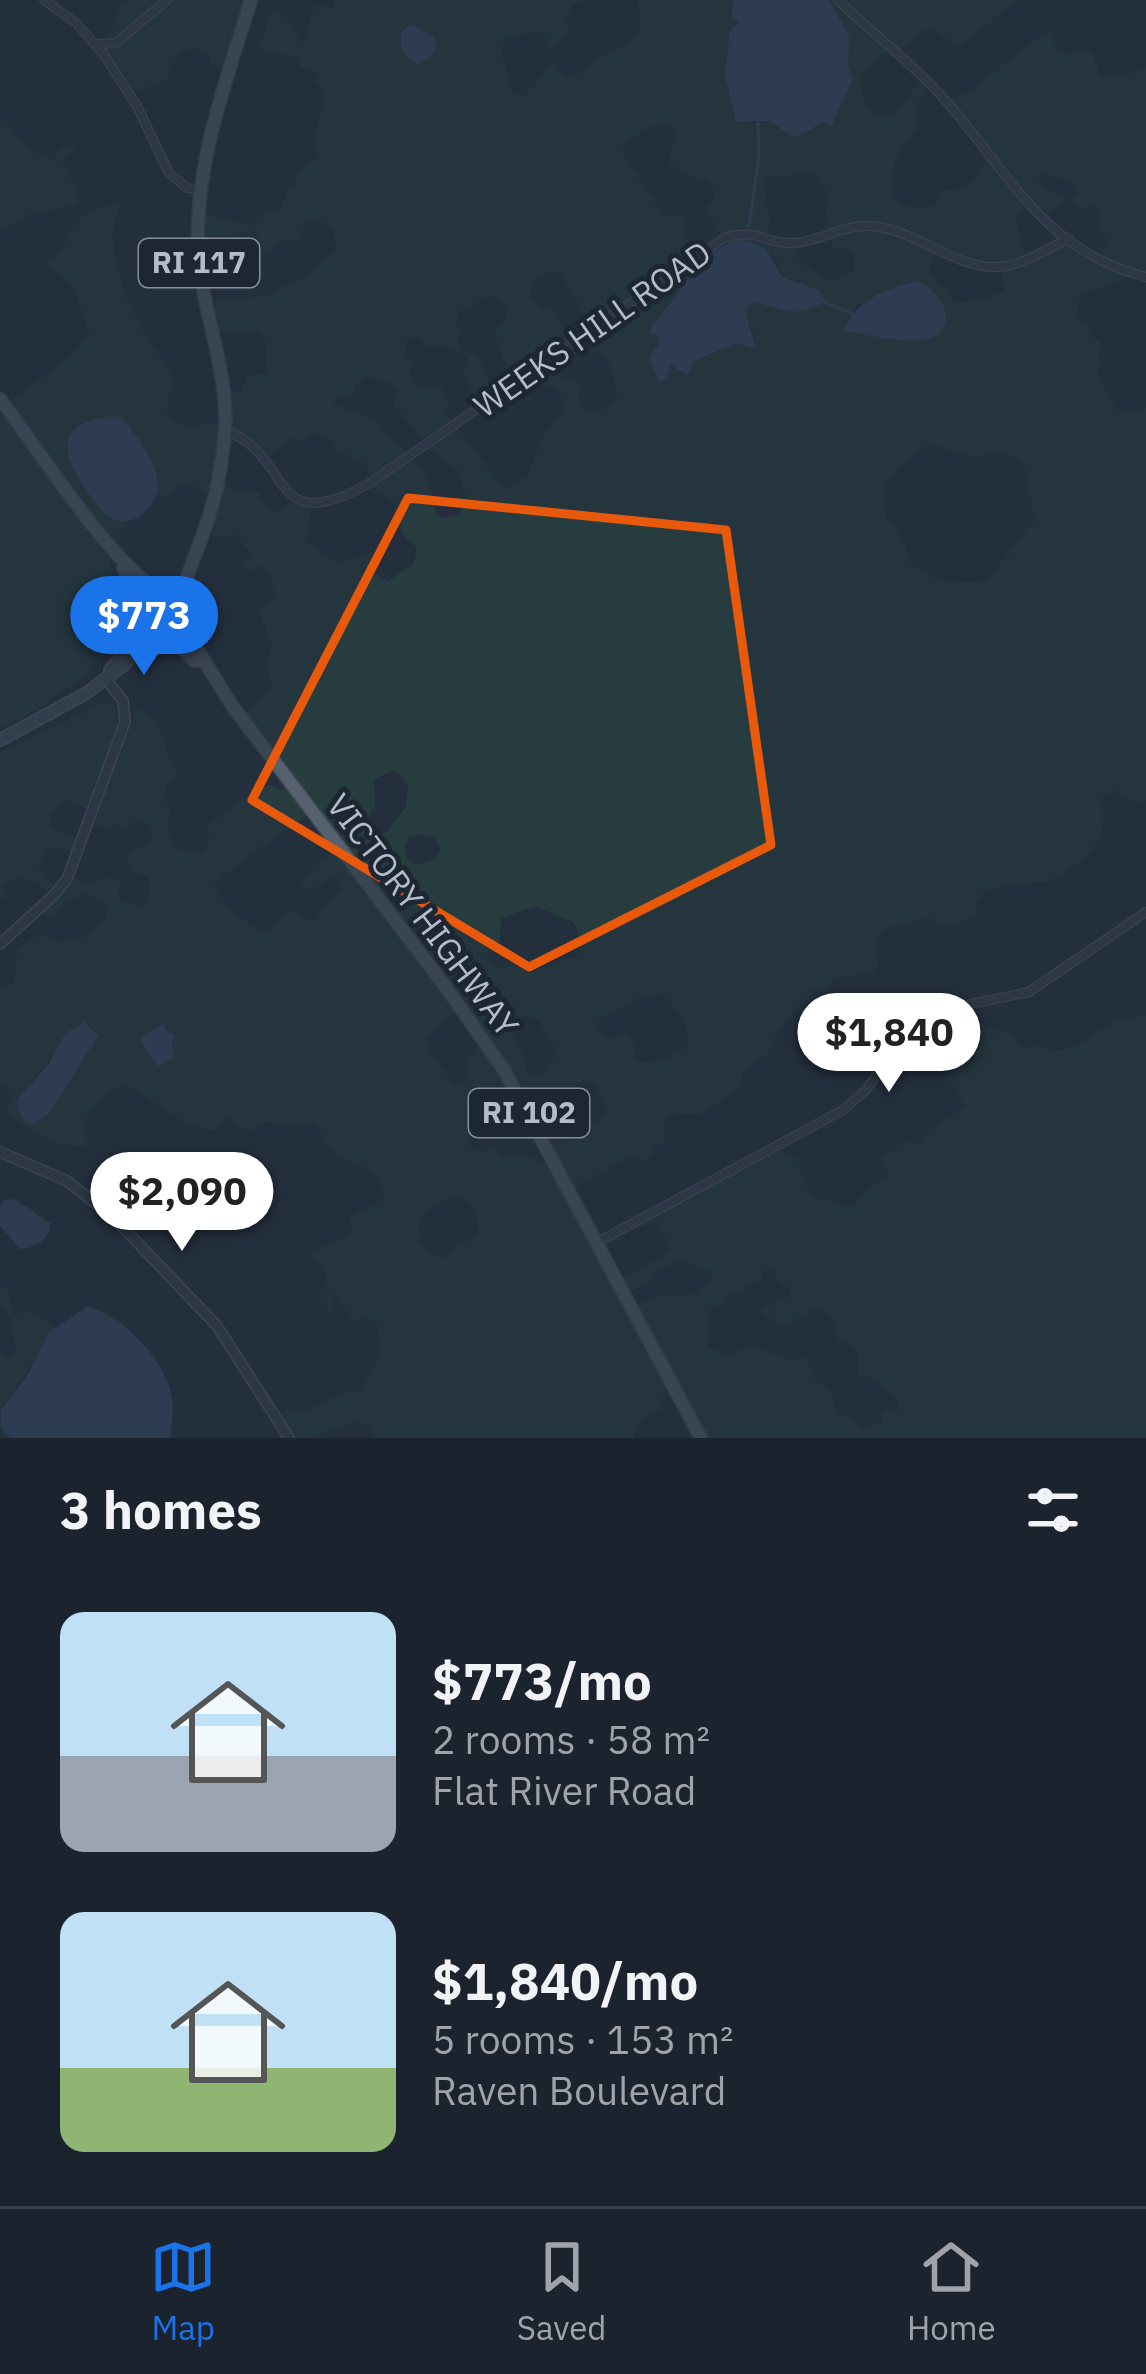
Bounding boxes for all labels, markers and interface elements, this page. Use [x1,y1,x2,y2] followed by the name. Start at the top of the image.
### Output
[465,231,719,426] street label: WEEKS HILL ROAD
[139,239,259,287] road number: RI 117
[73,576,215,678] pin: $773
[97,589,191,640] text: $773
[318,785,529,1045] street label: VICTORY HIGHWAY
[791,993,987,1095] pin: $1,840
[824,1006,954,1057] text: $1,840
[469,1089,589,1137] road number: RI 102
[84,1152,280,1254] pin: $2,090
[117,1165,247,1216] text: $2,090
[60,1477,262,1543] text: 3 homes
[1020,1477,1086,1543] icon: filters
[432,1648,652,1714] text: $773/mo
[156,1660,300,1804] icon: home
[432,1714,710,1765] text: 2 rooms · 58 m²
[432,1765,696,1816] text: Flat River Road
[432,1948,698,2014] text: $1,840/mo
[156,1960,300,2104] icon: home
[432,2014,734,2065] text: 5 rooms · 153 m²
[432,2065,726,2116] text: Raven Boulevard
[150,2234,216,2349] tab: Map
[517,2234,606,2349] tab: Saved
[907,2234,996,2349] tab: Home

